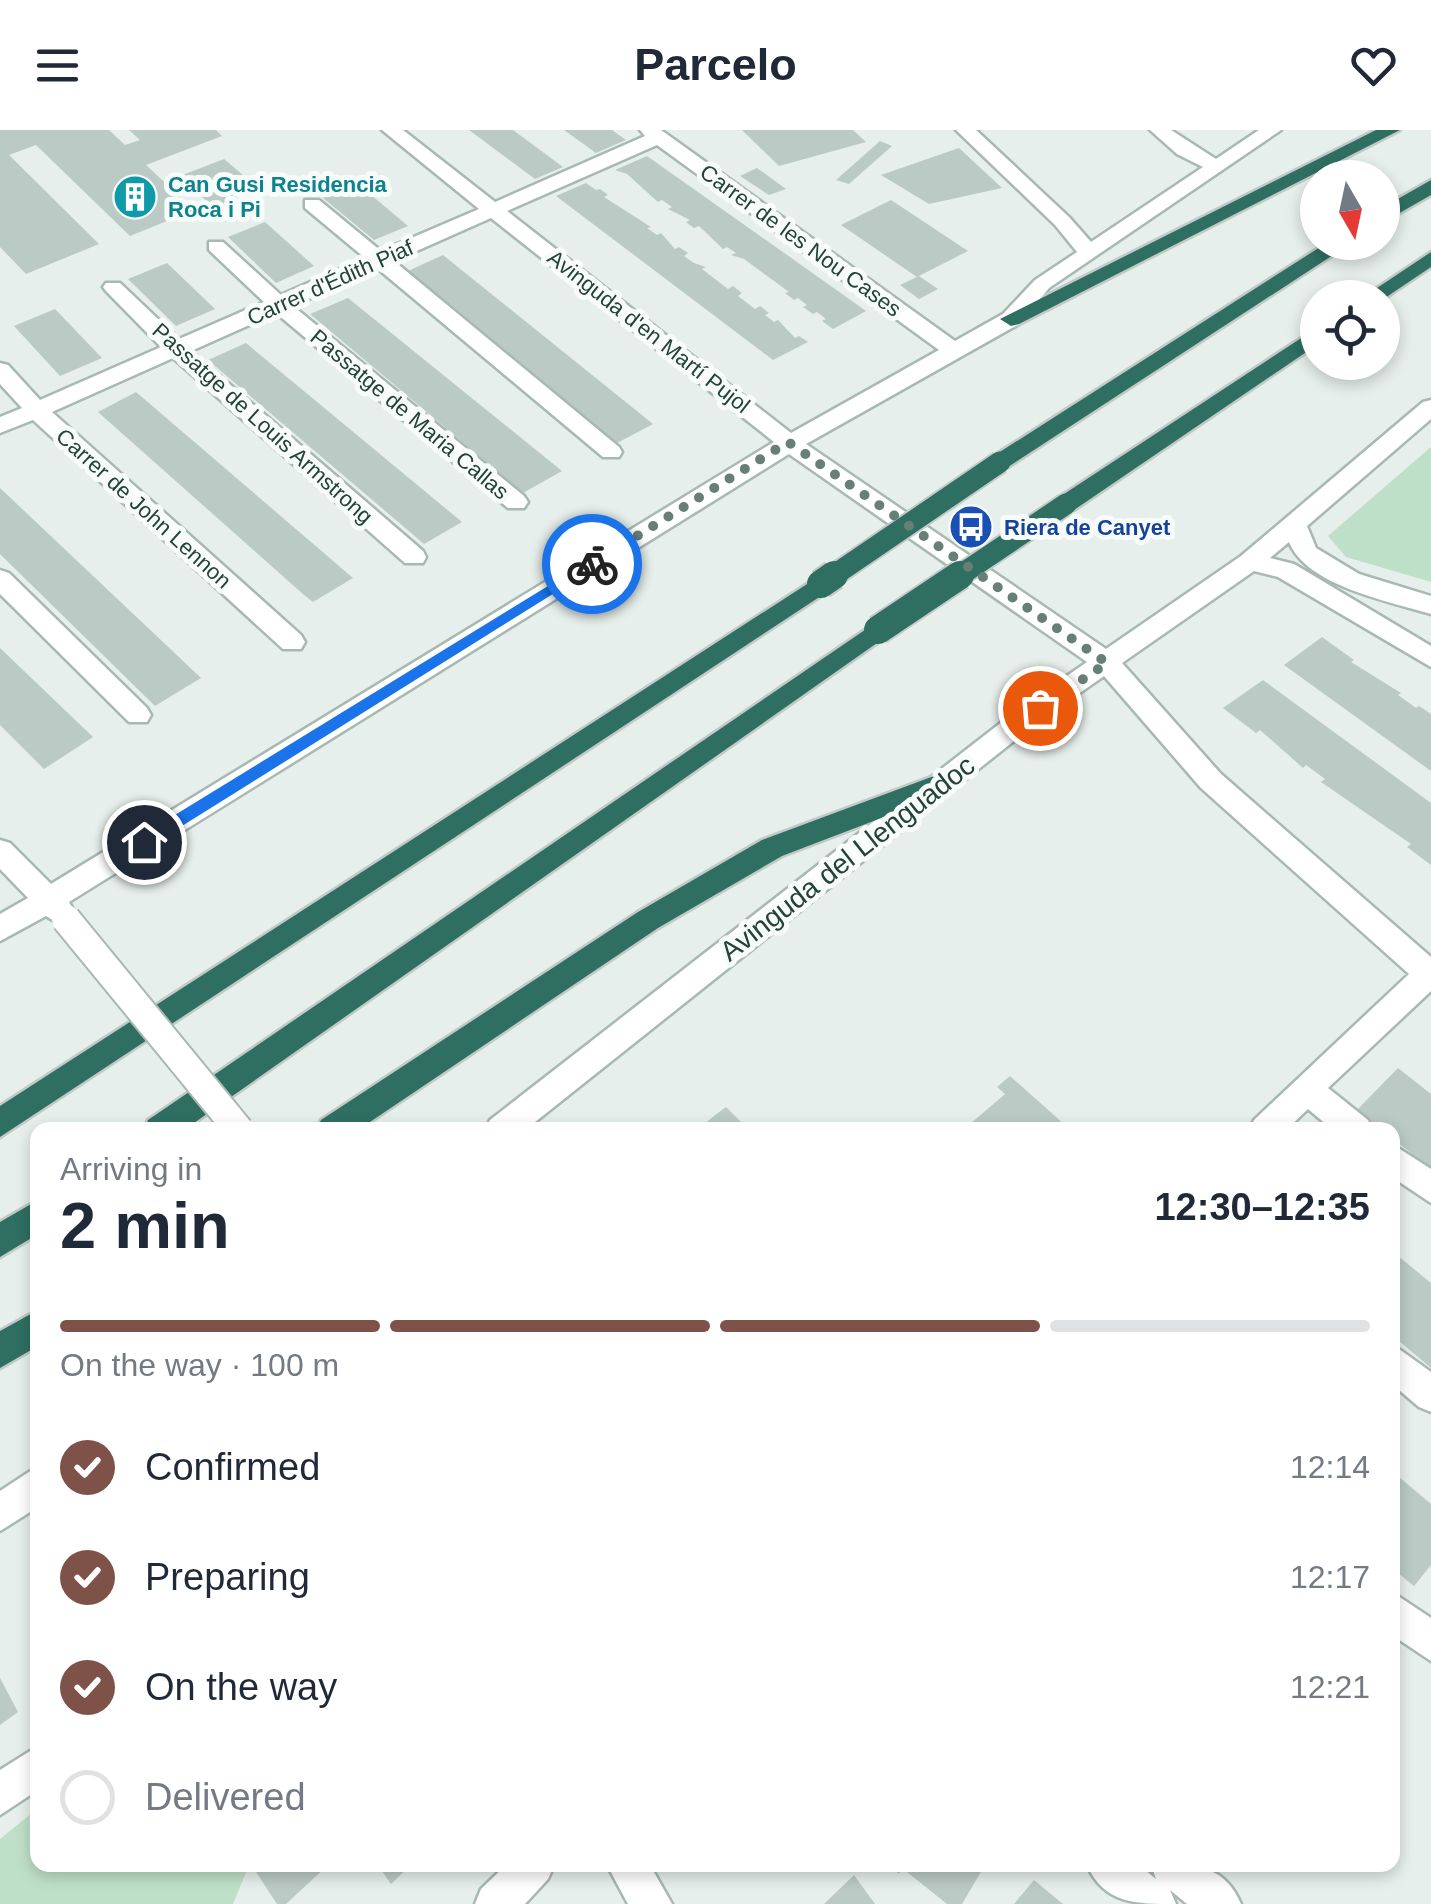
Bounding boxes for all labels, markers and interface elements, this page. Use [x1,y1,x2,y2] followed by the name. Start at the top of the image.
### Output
[30,38,85,93] icon: menu
[1346,38,1401,93] icon: heart
[634,39,797,90] text: Parcelo
[695,159,906,322] street label: Carrer de les Nou Cases
[1300,160,1400,260] north arrow
[1300,160,1400,380] map controls
[168,172,388,222] place label: Can Gusi Residencia Roca i Pi
[112,174,158,220] building icon: Can Gusi Residencia Roca i Pi
[243,234,418,330] street label: Carrer d'Édith Piaf
[543,245,755,418] street label: Avinguda d'en Martí Pujol
[1300,280,1400,380] button: locate
[148,318,378,529] street label: Passatge de Louis Armstrong
[306,324,514,505] street label: Passatge de Maria Callas
[51,423,236,593] street label: Carrer de John Lennon
[948,504,994,550] bus stop icon: Riera de Canyet
[542,514,642,614] courier
[1004,515,1171,540] place label: Riera de Canyet
[565,537,620,592] icon: bike
[998,666,1083,751] pin
[1013,681,1068,736] icon: bag
[714,750,981,967] street label: Avinguda del Llenguadoc
[102,800,187,885] pin
[117,815,172,870] icon: home
[60,1151,202,1187] text: Arriving in
[1154,1186,1370,1228] text: 12:30–12:35
[60,1189,230,1262] text: 2 min
[60,1347,339,1383] text: On the way · 100 m
[60,1440,115,1495] icon: check
[145,1446,320,1488] text: Confirmed
[1290,1449,1370,1485] text: 12:14
[60,1550,115,1605] icon: check
[145,1556,310,1598] text: Preparing
[1290,1559,1370,1595] text: 12:17
[60,1660,115,1715] icon: check
[145,1666,337,1708] text: On the way
[1290,1669,1370,1705] text: 12:21
[145,1776,306,1818] text: Delivered

